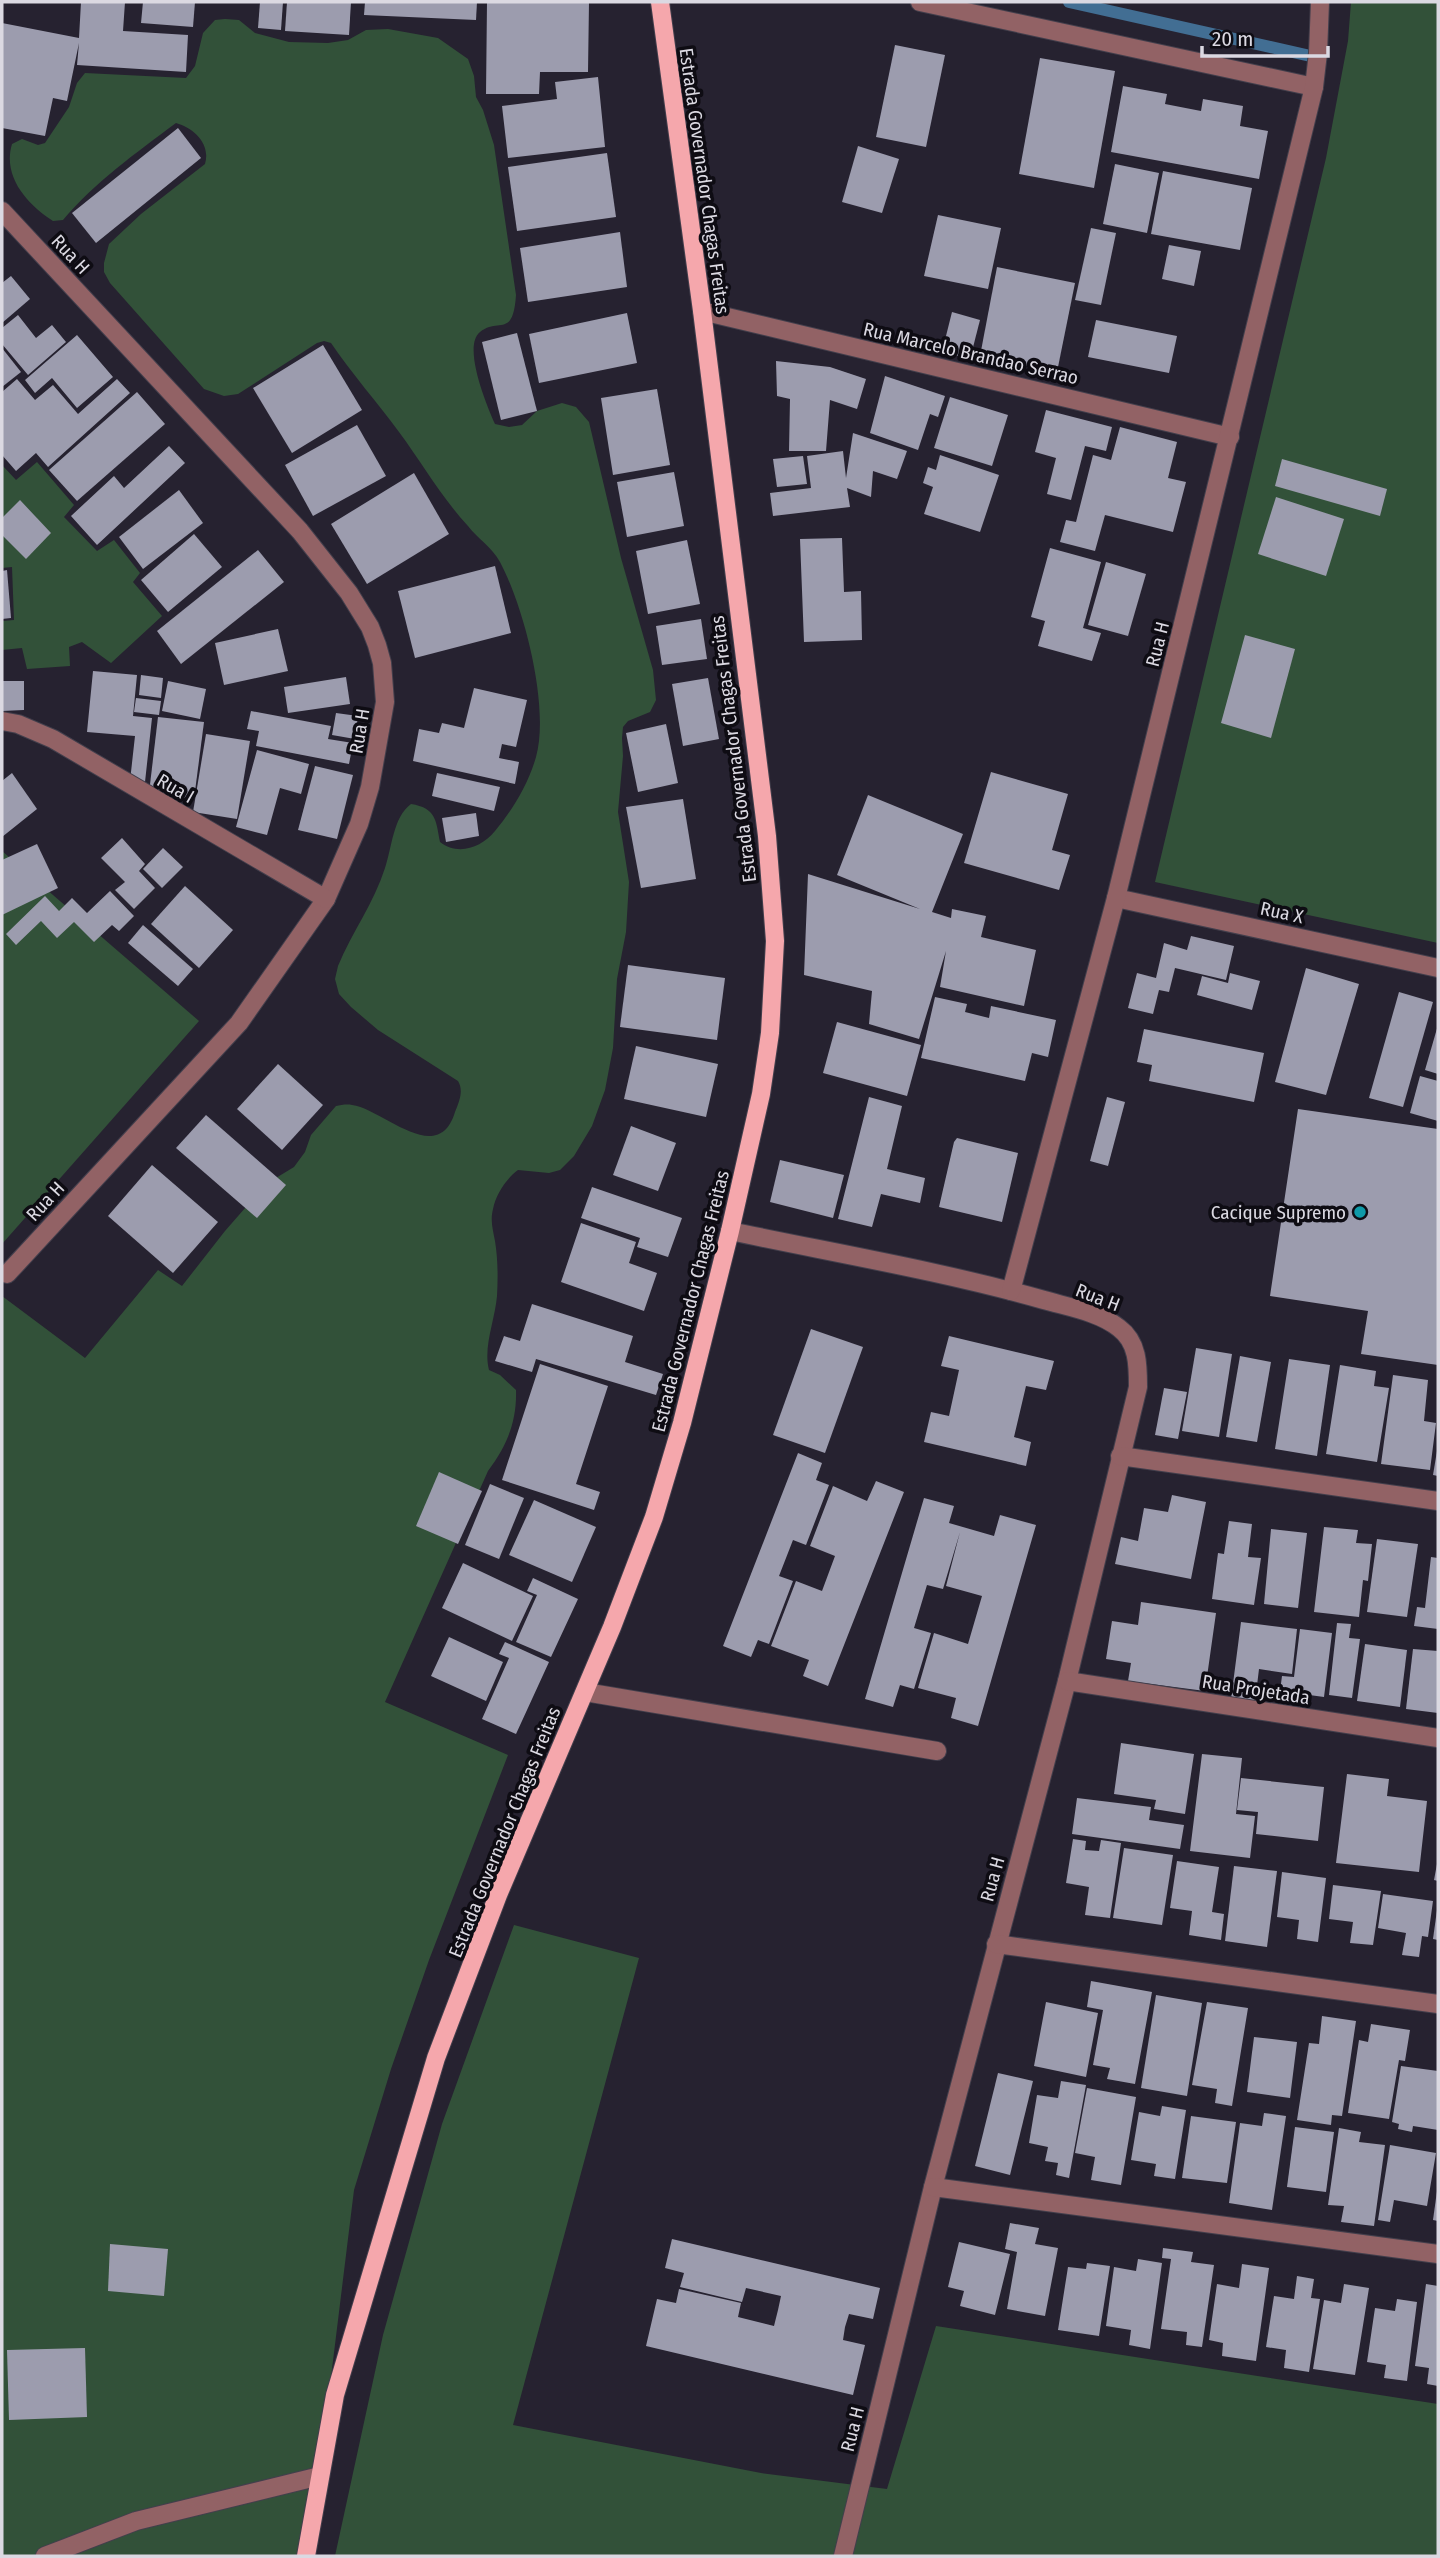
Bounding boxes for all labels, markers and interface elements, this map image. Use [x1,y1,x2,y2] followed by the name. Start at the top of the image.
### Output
[1202,14,1328,58] scale bar
[1212,26,1253,52] text: 20 m
[674,47,735,316] street label: Estrada Governador Chagas Freitas
[47,230,95,279] street label: Rua H
[861,318,1081,389] street label: Rua Marcelo Brandao Serrao
[706,614,761,884] street label: Estrada Governador Chagas Freitas
[1141,619,1174,669] street label: Rua H
[345,707,374,755] street label: Rua H
[153,769,198,808] street label: Rua I
[1258,897,1306,928] street label: Rua X
[647,1168,734,1434] street label: Estrada Governador Chagas Freitas
[21,1177,69,1226] street label: Rua H
[1211,1201,1346,1224] place label: Cacique Supremo
[1352,1204,1368,1220] marker: Cacique Supremo
[1072,1279,1123,1316] street label: Rua H
[1200,1670,1311,1709] street label: Rua Projetada
[444,1703,565,1961] street label: Estrada Governador Chagas Freitas
[975,1854,1009,1904] street label: Rua H
[836,2404,869,2454] street label: Rua H

